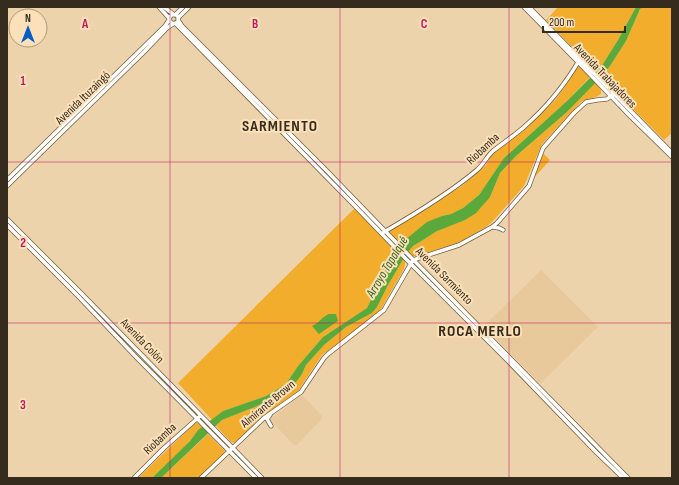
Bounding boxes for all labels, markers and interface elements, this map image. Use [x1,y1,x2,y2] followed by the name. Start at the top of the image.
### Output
[8,8,48,48] north arrow
[543,8,625,34] scale bar
[25,12,31,25] text: N
[549,15,575,30] text: 200 m
[81,16,89,32] text: A
[252,16,258,32] text: B
[421,16,428,32] text: C
[570,40,640,111] street label: Avenida Trabajadores
[52,68,114,129] street label: Avenida Ituzaingó
[20,73,26,89] text: 1
[242,117,318,136] district label: SARMIENTO
[463,130,503,168] street label: Riobamba
[362,234,411,301] water label: Arroyo Tapalqué
[20,235,26,251] text: 2
[411,243,476,308] street label: Avenida Sarmiento
[116,315,167,366] street label: Avenida Colón
[438,322,522,341] district label: ROCA MERLO
[237,377,298,432] street label: Almirante Brown
[20,397,26,413] text: 3
[140,420,180,458] street label: Riobamba

